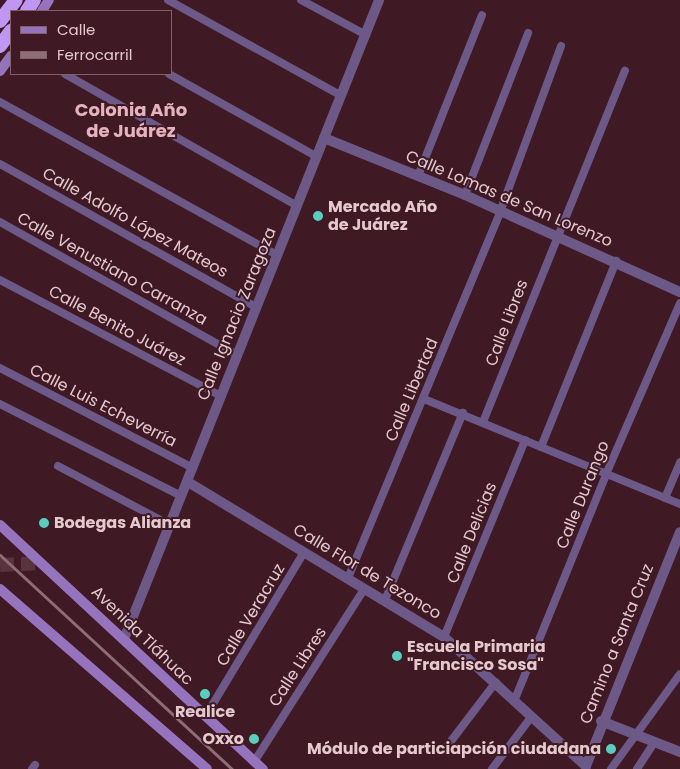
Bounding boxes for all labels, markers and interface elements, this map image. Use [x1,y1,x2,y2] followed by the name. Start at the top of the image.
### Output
[10,10,172,75] legend
[57,19,95,40] text: Calle
[57,44,132,65] text: Ferrocarril
[75,100,187,142] district label: Colonia Año de Juárez
[403,147,615,251] street label: Calle Lomas de San Lorenzo
[39,164,231,282] street label: Calle Adolfo López Mateos
[328,197,437,235] place label: Mercado Año de Juárez
[14,209,210,329] street label: Calle Venustiano Carranza
[312,210,324,222] marker: Mercado Año de Juárez
[194,225,280,403] street label: Calle Ignacio Zaragoza
[482,277,532,369] street label: Calle Libres
[45,282,189,370] street label: Calle Benito Juárez
[382,336,442,444] street label: Calle Libertad
[26,361,180,451] street label: Calle Luis Echeverría
[553,438,613,552] street label: Calle Durango
[443,480,501,586] street label: Calle Delicias
[54,513,191,533] place label: Bodegas Alianza
[38,517,50,529] marker: Bodegas Alianza
[290,520,444,624] street label: Calle Flor de Tezonco
[213,560,289,670] street label: Calle Veracruz
[576,561,658,727] street label: Camino a Santa Cruz
[87,582,197,690] street label: Avenida Tláhuac
[265,624,331,710] street label: Calle Libres
[407,637,546,675] place label: Escuela Primaria "Francisco Sosa"
[391,650,403,662] marker: Escuela Primaria "Francisco Sosa"
[199,688,211,700] marker: Realice
[175,702,235,722] place label: Realice
[202,729,244,749] place label: Oxxo
[248,733,260,745] marker: Oxxo
[307,739,601,759] place label: Módulo de particiapción ciudadana
[605,743,617,755] marker: Módulo de particiapción ciudadana

